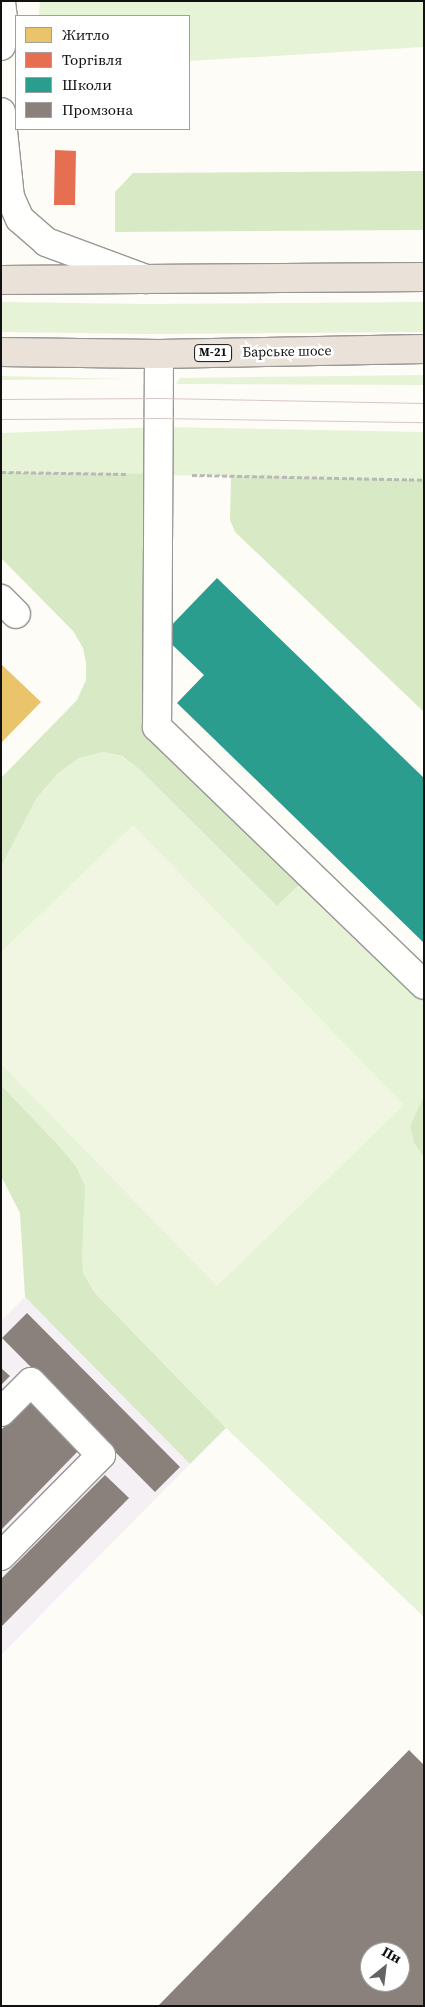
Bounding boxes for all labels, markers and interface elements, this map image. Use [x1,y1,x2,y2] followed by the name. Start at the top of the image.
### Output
[15,15,190,130] legend
[62,24,110,45] text: Житло
[62,49,122,70] text: Торгівля
[62,74,112,95] text: Школи
[62,99,133,120] text: Промзона
[242,342,332,360] street label: Барське шосе
[193,343,233,362] road number: М-21
[378,1941,405,1968] text: Пн
[360,1942,410,1992] north arrow

